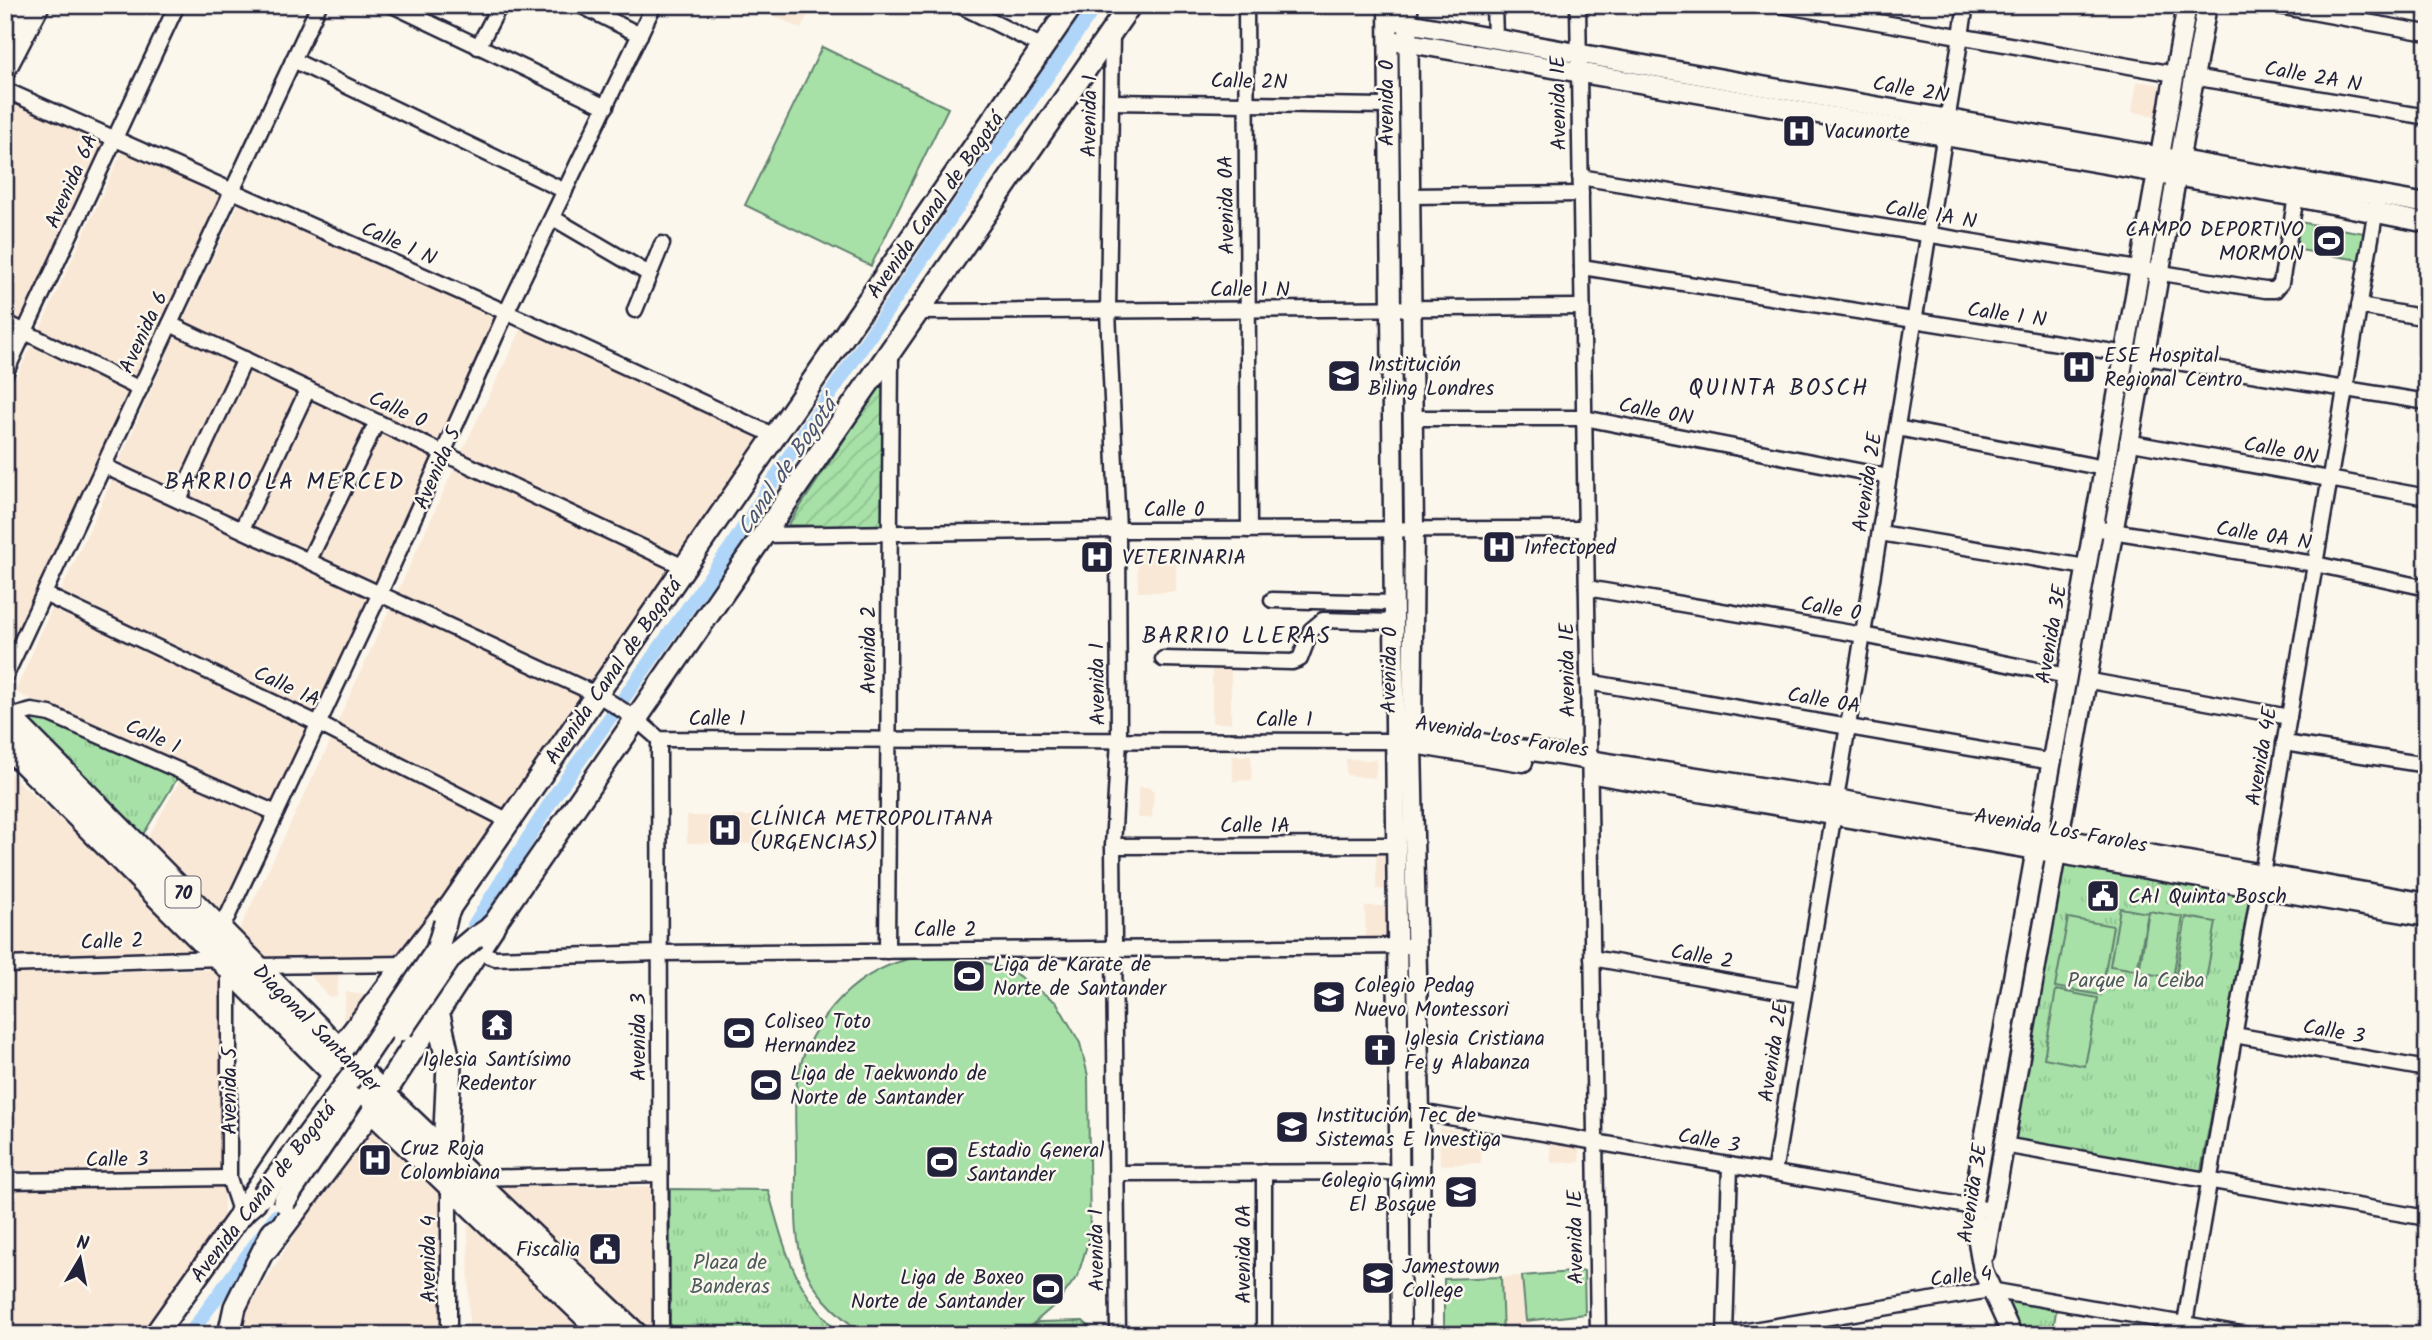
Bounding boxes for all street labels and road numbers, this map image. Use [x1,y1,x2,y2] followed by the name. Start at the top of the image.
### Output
[2262,53,2364,102] street label: Calle 2A N
[1542,55,1577,151] street label: Avenida 1E
[1371,60,1404,146] street label: Avenida 0
[1210,65,1288,100] street label: Calle 2N
[1870,68,1952,113] street label: Calle 2N
[1073,74,1108,158] street label: Avenida 1
[859,104,1015,306] street label: Avenida Canal de Bogotá
[37,129,108,234] street label: Avenida 6A
[1210,155,1245,255] street label: Avenida 0A
[1882,192,1979,239] street label: Calle 1A N
[355,213,442,276] street label: Calle 1 N
[1210,274,1290,307] street label: Calle 1 N
[111,286,178,379] street label: Avenida 6
[1965,294,2049,337] street label: Calle 1 N
[363,382,432,438] street label: Calle 0
[1616,389,1696,436] street label: Calle 0N
[406,420,472,515] street label: Avenida 5
[2241,428,2321,475] street label: Calle 0N
[1844,429,1893,534] street label: Avenida 2E
[1143,494,1205,527] street label: Calle 0
[2214,513,2314,560] street label: Calle 0A N
[537,570,693,772] street label: Avenida Canal de Bogotá
[2028,581,2078,687] street label: Avenida 3E
[1798,588,1864,631] street label: Calle 0
[853,606,886,694] street label: Avenida 2
[1551,622,1586,718] street label: Avenida 1E
[1373,626,1408,714] street label: Avenida 0
[1081,642,1116,726] street label: Avenida 1
[248,658,325,717] street label: Calle 1A
[1785,679,1863,724] street label: Calle 0A
[688,703,746,736] street label: Calle 1
[1255,704,1313,737] street label: Calle 1
[2238,704,2288,808] street label: Avenida 4E
[1413,707,1591,767] street label: Avenida Los Faroles
[120,711,185,764] street label: Calle 1
[1972,800,2150,863] street label: Avenida Los Faroles
[1220,810,1290,843] street label: Calle 1A
[166,876,200,908] road number: 70
[914,914,976,947] street label: Calle 2
[80,925,144,960] street label: Calle 2
[1668,936,1736,979] street label: Calle 2
[244,957,389,1102] street label: Diagonal Santander
[623,993,656,1081] street label: Avenida 3
[1750,999,1799,1104] street label: Avenida 2E
[2300,1011,2367,1054] street label: Calle 3
[214,1046,247,1135] street label: Avenida 5
[183,1094,347,1290] street label: Avenida Canal de Bogotá
[1675,1120,1742,1163] street label: Calle 3
[1949,1140,1998,1245] street label: Avenida 3E
[85,1143,149,1178] street label: Calle 3
[1559,1189,1594,1285] street label: Avenida 1E
[1228,1204,1261,1304] street label: Avenida 0A
[1080,1208,1115,1292] street label: Avenida 1
[413,1215,446,1303] street label: Avenida 4
[1929,1258,1994,1297] street label: Calle 4

